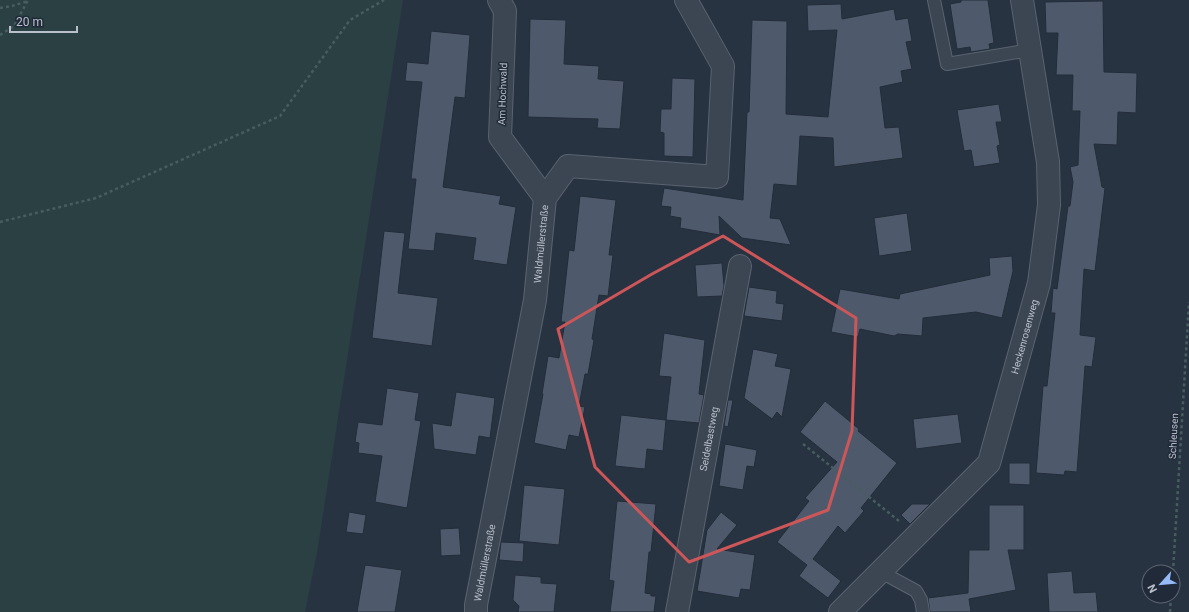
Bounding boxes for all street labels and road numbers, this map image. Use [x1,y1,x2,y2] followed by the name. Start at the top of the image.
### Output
[496,63,509,125] street label: Am Hochwald
[532,204,550,284] street label: Waldmüllerstraße
[1009,298,1040,375] street label: Heckenrosenweg
[698,406,720,472] street label: Seidelbastweg
[1167,413,1180,459] street label: Schleusen
[472,523,498,602] street label: Waldmüllerstraße

